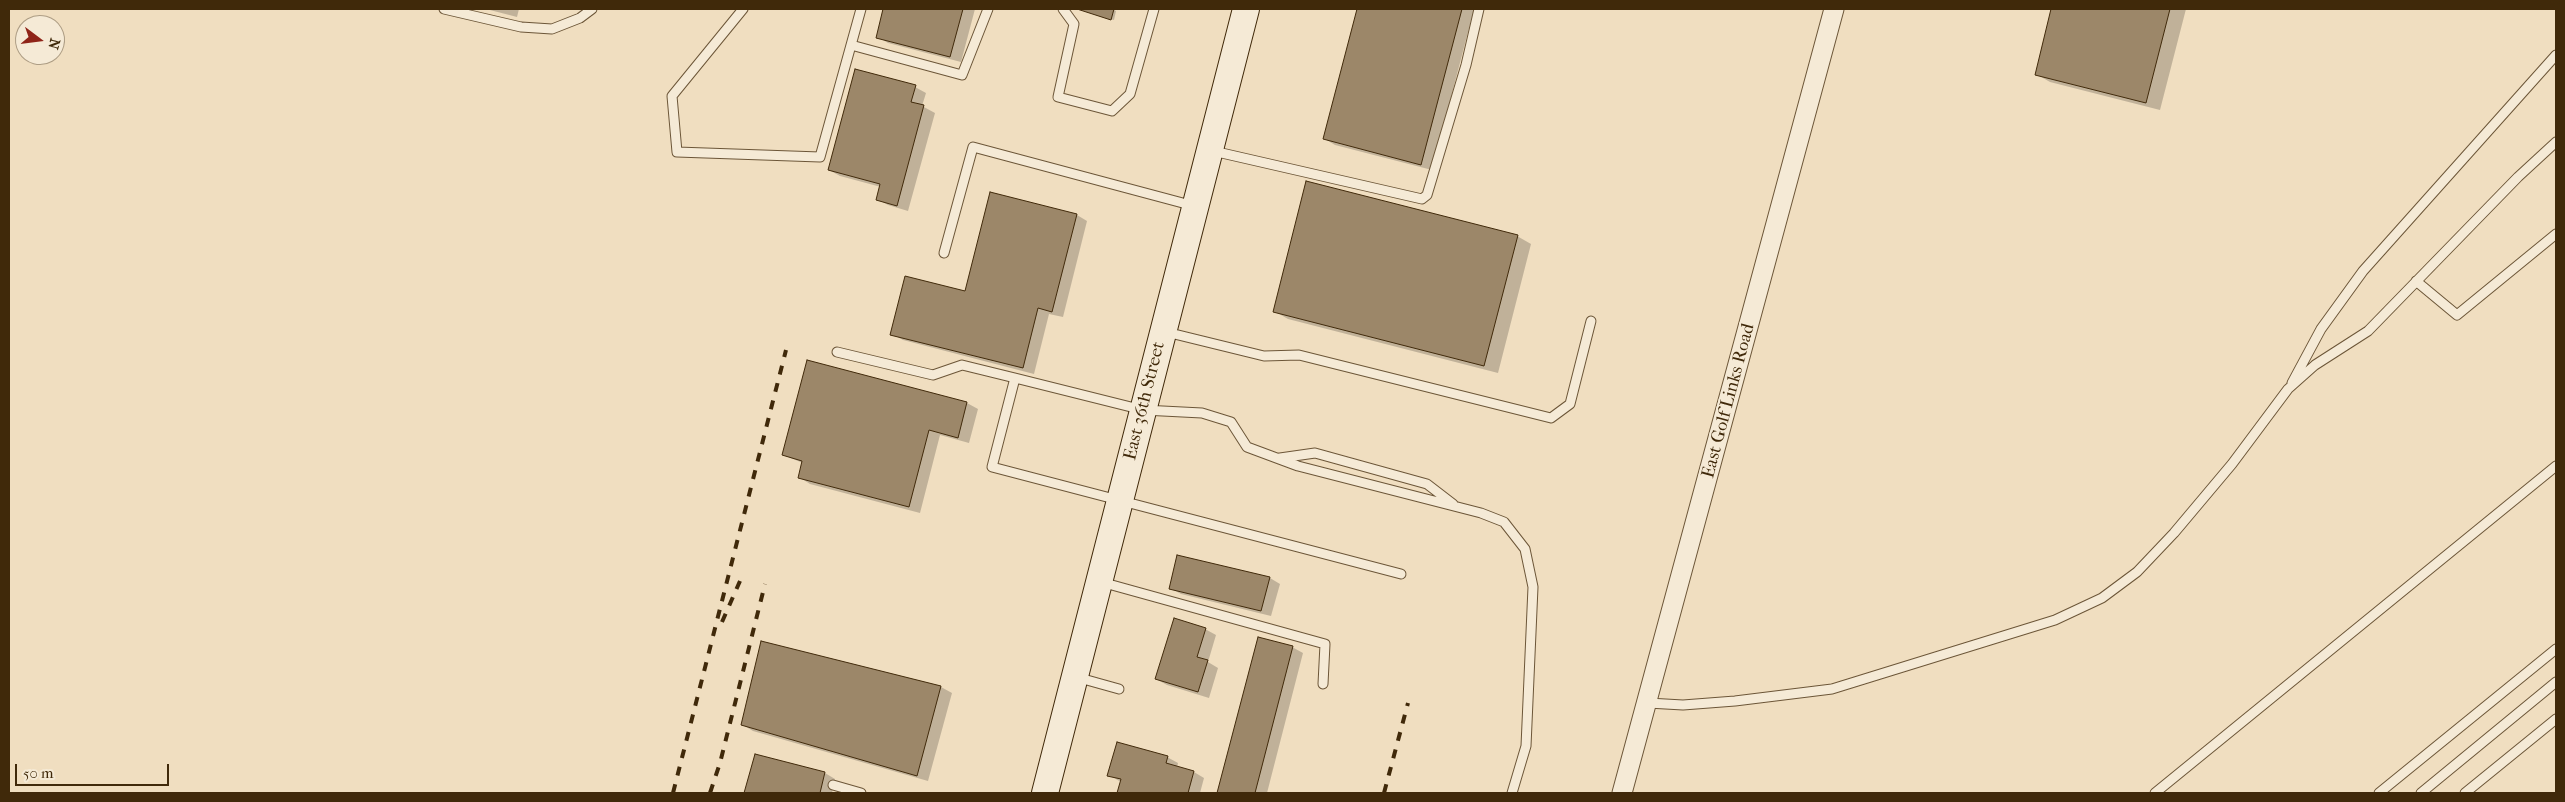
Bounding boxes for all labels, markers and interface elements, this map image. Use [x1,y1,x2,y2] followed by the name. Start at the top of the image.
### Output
[15,15,65,65] north arrow
[44,36,64,51] text: N
[1698,321,1760,481] street label: East Golf Links Road
[1120,340,1170,462] street label: East 36th Street
[18,754,171,786] scale bar
[23,764,53,782] text: 50 m

